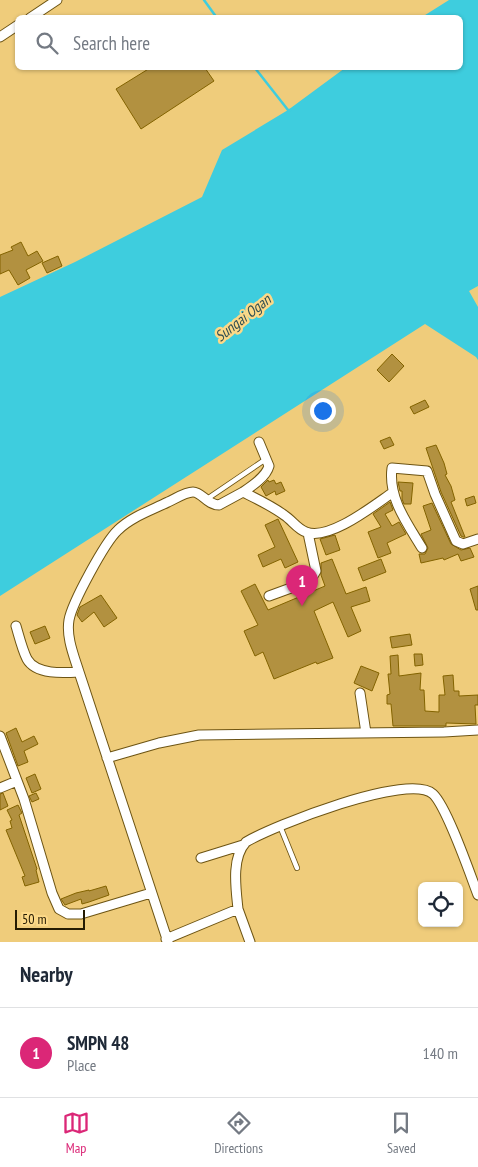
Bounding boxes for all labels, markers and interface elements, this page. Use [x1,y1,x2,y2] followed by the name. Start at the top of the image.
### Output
[15,15,463,70] search box
[33,29,61,57] icon: search
[73,31,150,55] text: Search here
[211,289,276,345] water label: Sungai Ogan
[310,398,336,424] your location
[286,565,318,606] pin: 1
[418,882,463,927] map controls
[418,882,463,927] button: locate
[15,907,85,930] scale bar
[22,910,47,928] text: 50 m
[20,961,73,988] text: Nearby
[67,1031,129,1055] text: SMPN 48
[32,1043,40,1063] text: 1
[423,1043,458,1063] text: 140 m
[67,1055,96,1075] text: Place
[62,1109,90,1157] tab: Map
[214,1109,263,1157] tab: Directions
[387,1109,416,1157] tab: Saved

